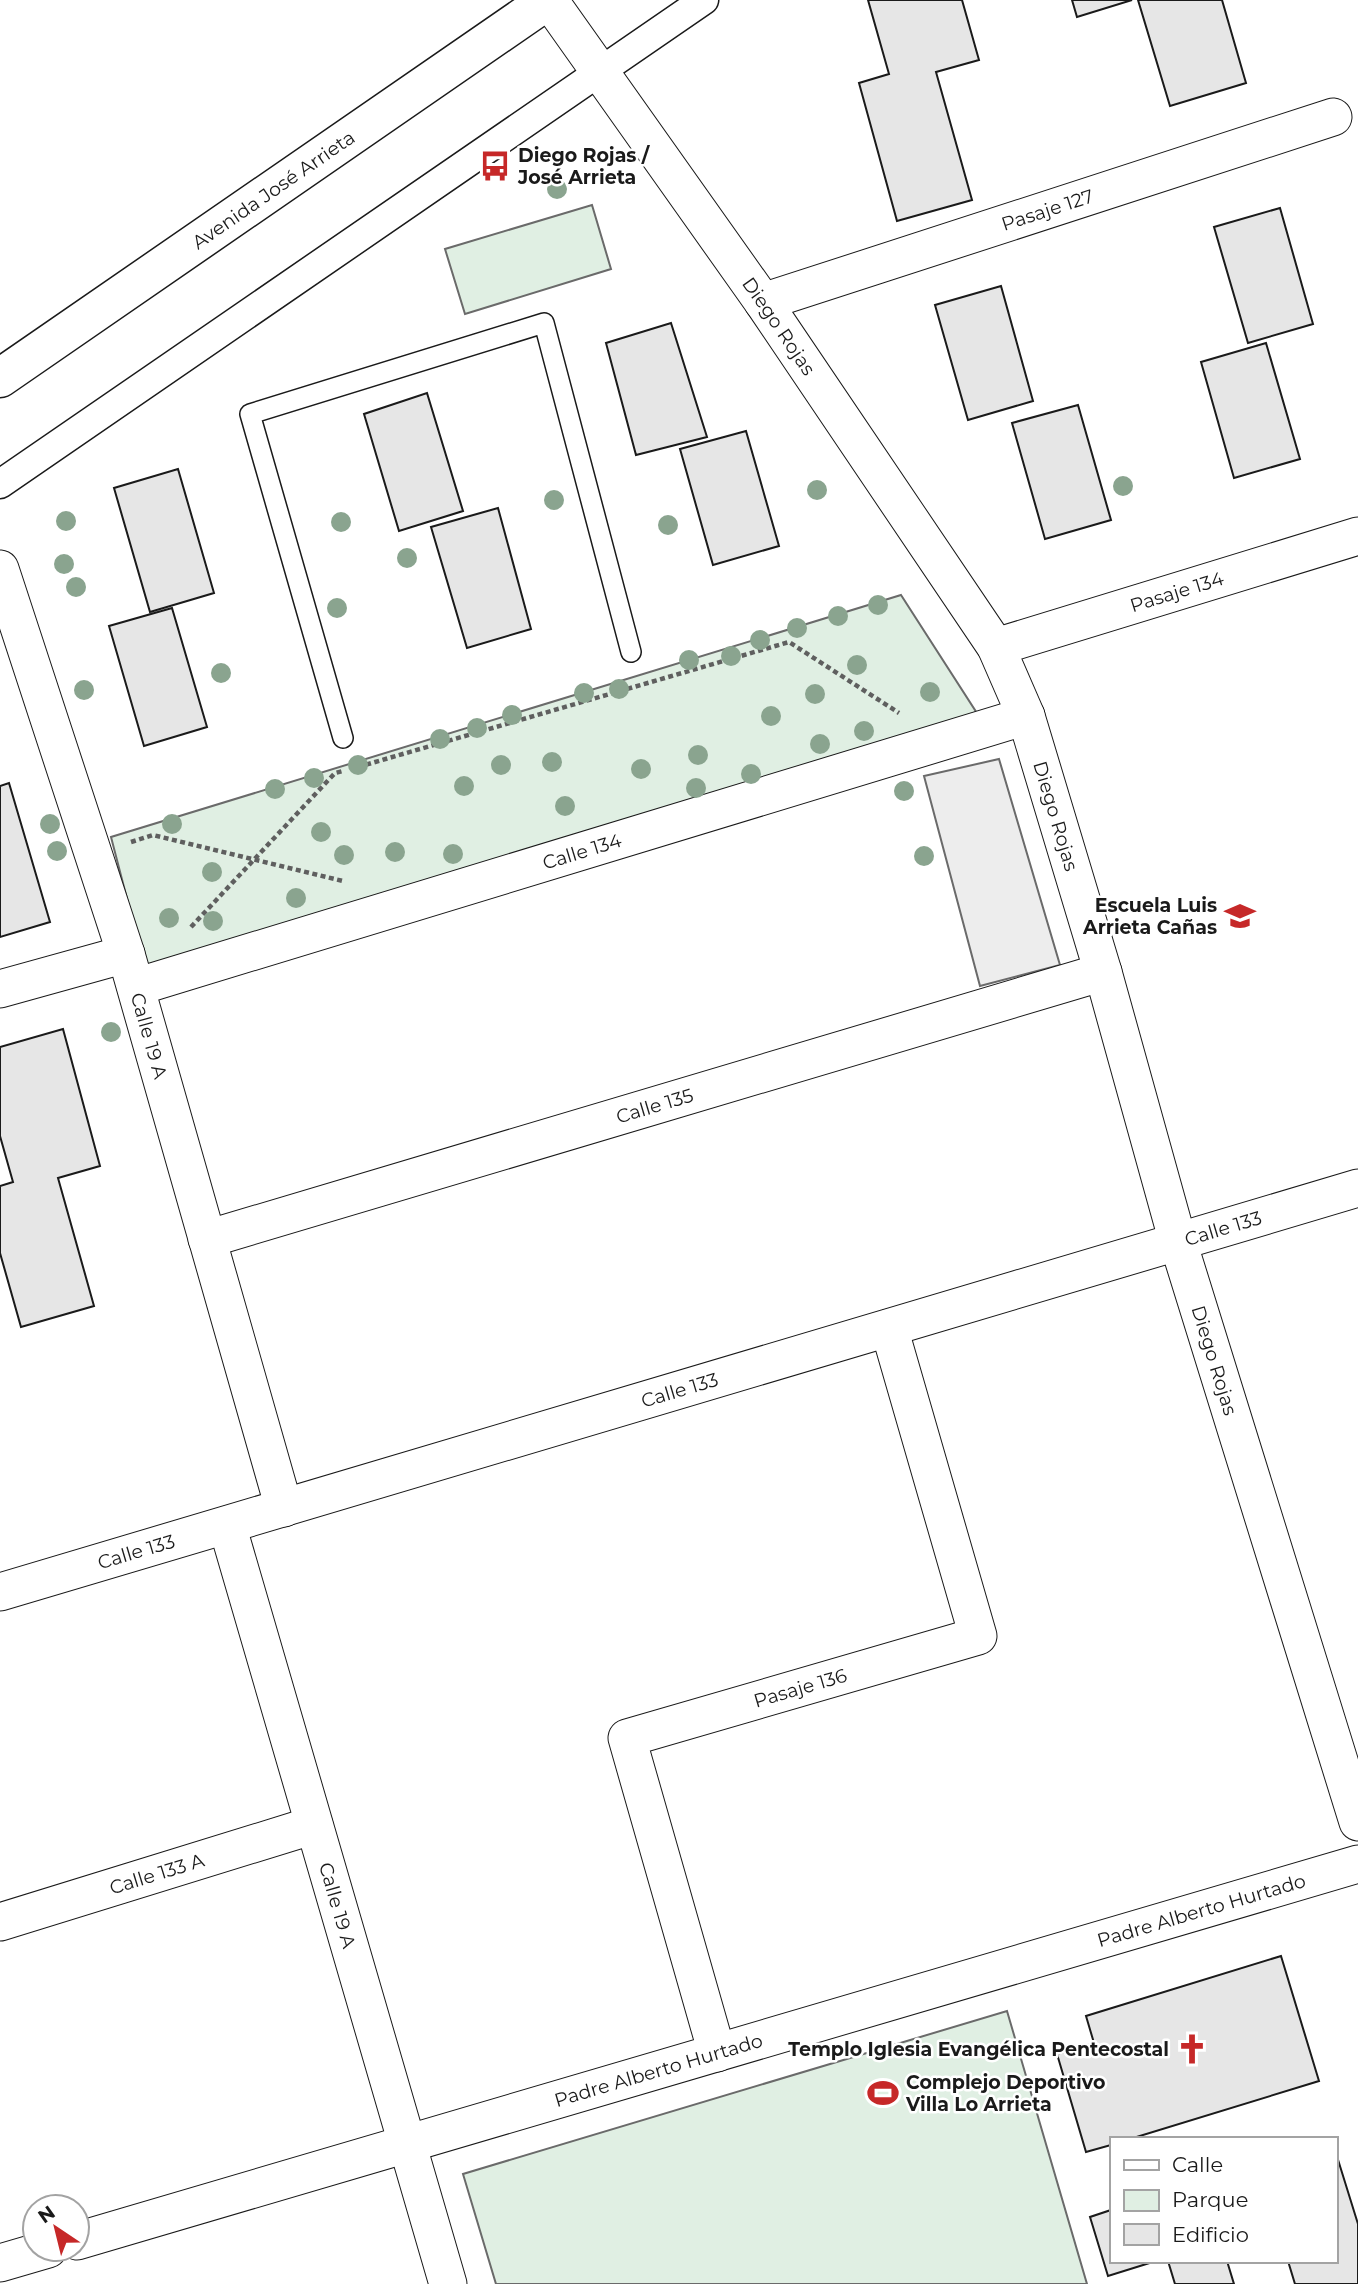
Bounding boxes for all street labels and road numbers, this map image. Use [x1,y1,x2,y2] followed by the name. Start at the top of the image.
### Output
[187,125,359,254] street label: Avenida José Arrieta
[998,184,1096,235] street label: Pasaje 127
[737,273,820,379] street label: Diego Rojas
[1127,566,1227,617] street label: Pasaje 134
[1029,758,1083,874] street label: Diego Rojas
[540,828,624,874] street label: Calle 134
[126,990,173,1082] street label: Calle 19 A
[613,1083,696,1128] street label: Calle 135
[1182,1206,1264,1251] street label: Calle 133
[1187,1303,1242,1418] street label: Diego Rojas
[638,1367,721,1412] street label: Calle 133
[95,1529,177,1574] street label: Calle 133
[751,1663,849,1712] street label: Pasaje 136
[106,1848,207,1899] street label: Calle 133 A
[314,1860,361,1951] street label: Calle 19 A
[1094,1869,1308,1952] street label: Padre Alberto Hurtado
[551,2028,765,2111] street label: Padre Alberto Hurtado

